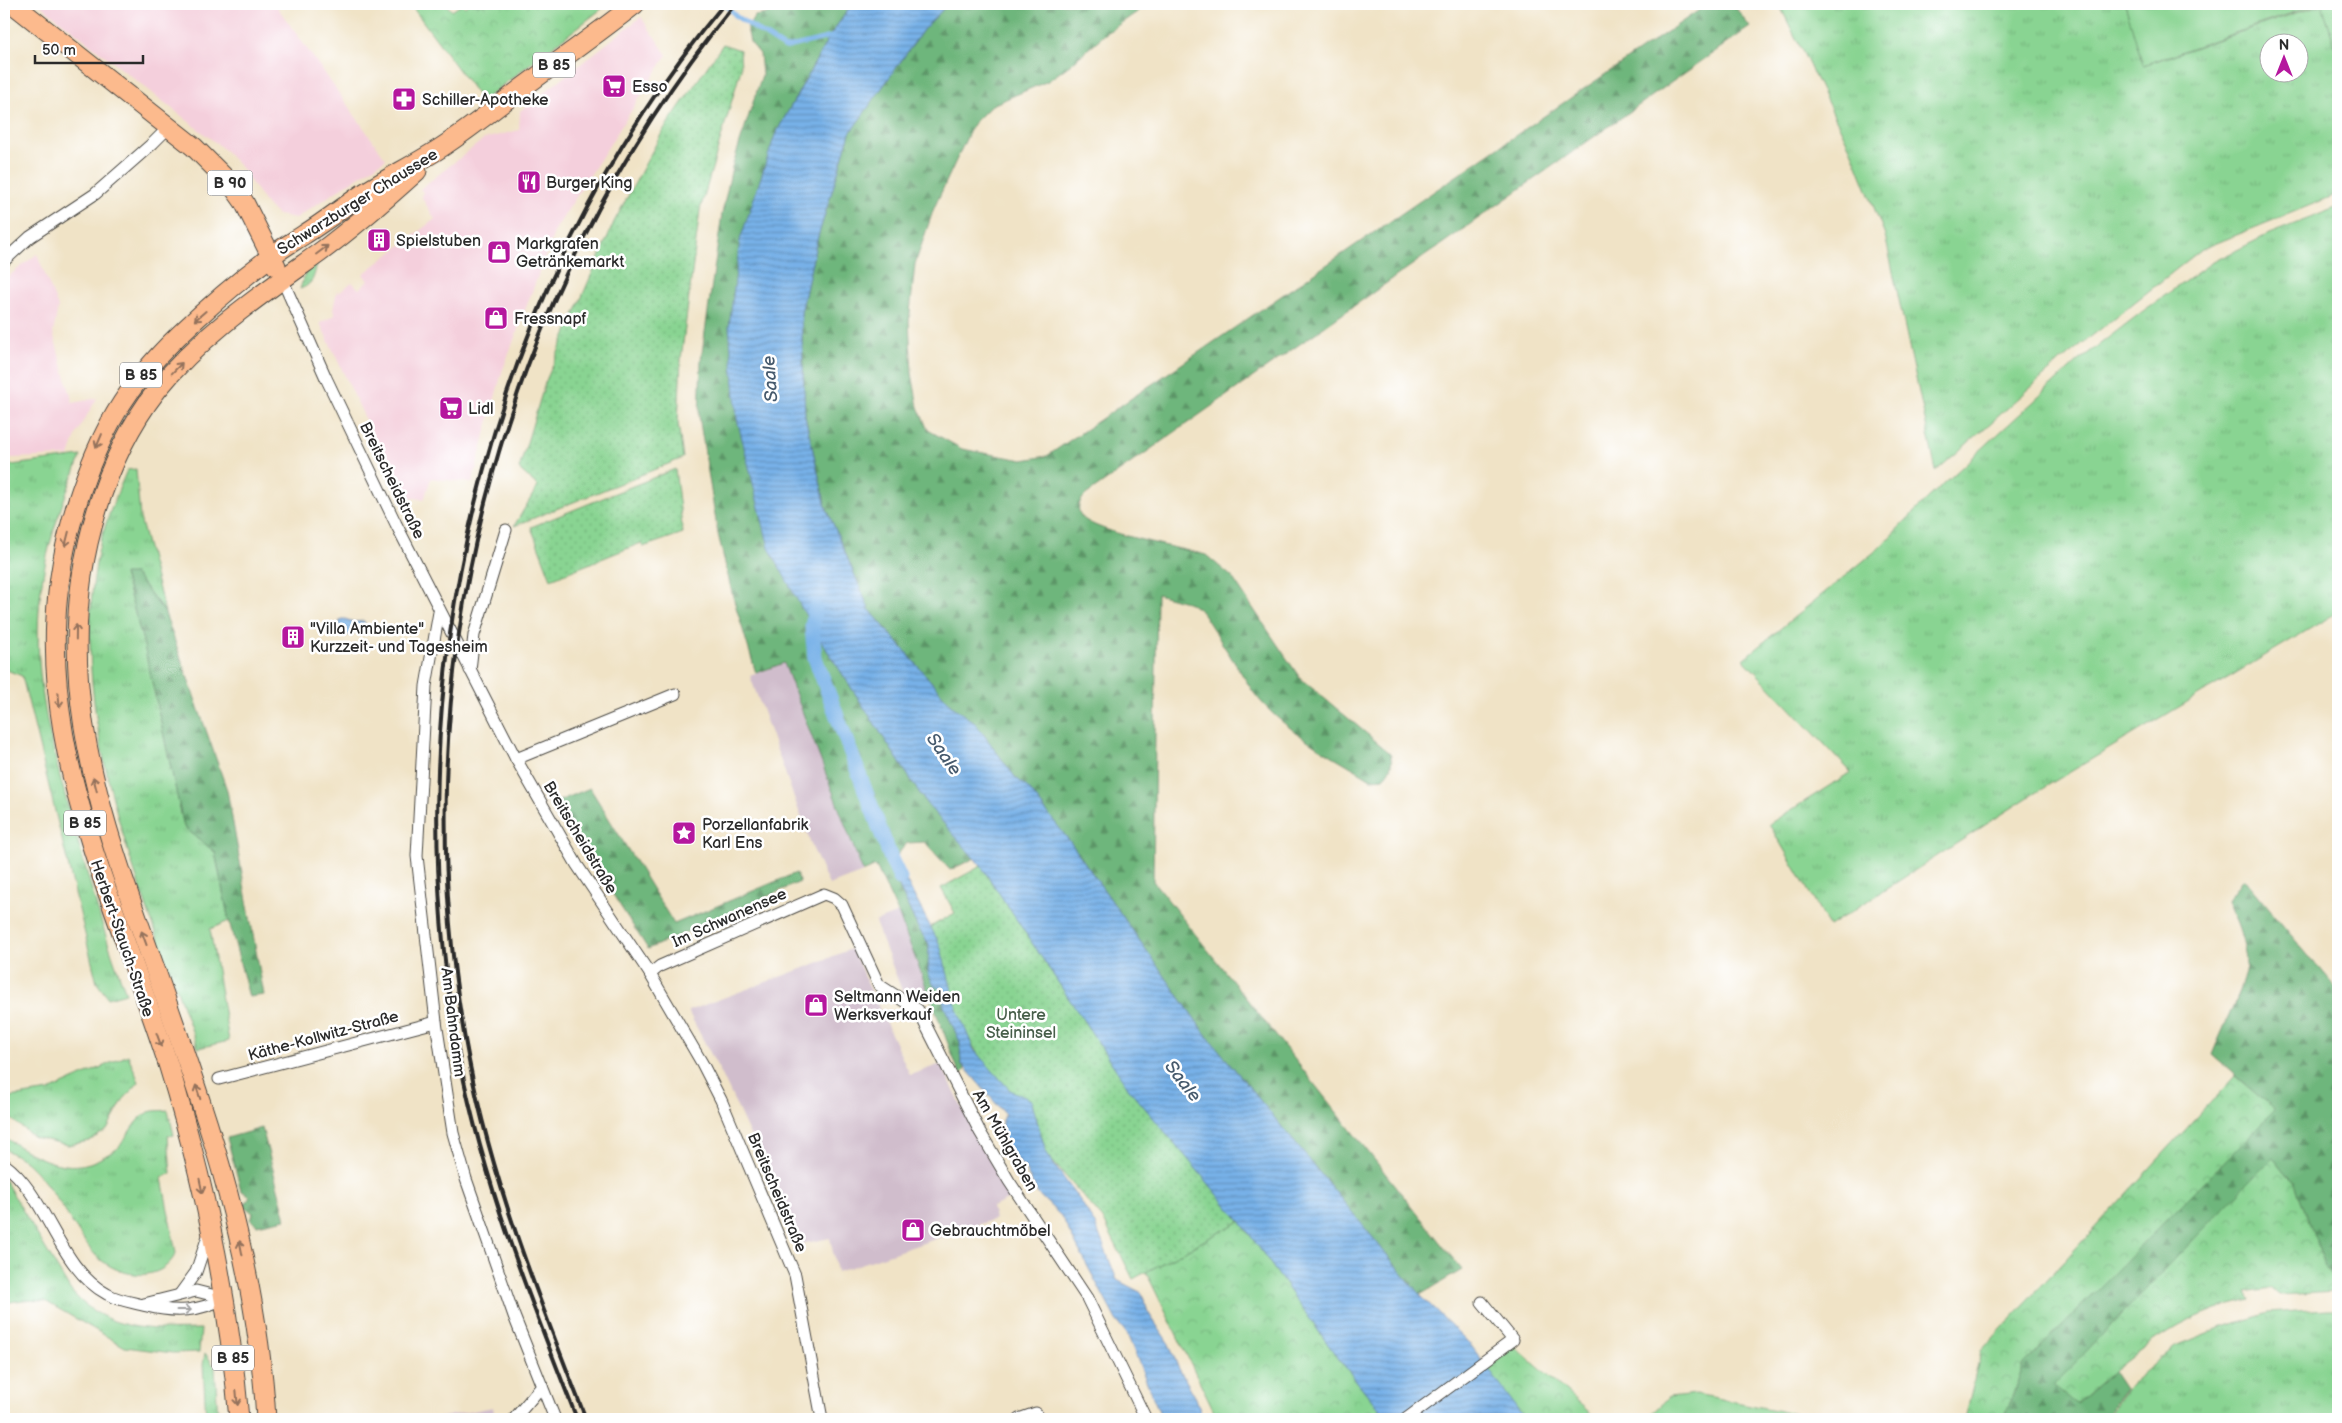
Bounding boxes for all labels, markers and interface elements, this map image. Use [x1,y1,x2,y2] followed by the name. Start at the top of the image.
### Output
[35,32,142,64] scale bar
[2260,32,2310,82] north arrow
[2279,37,2289,54] text: N
[42,41,76,60] text: 50 m
[533,52,575,78] road number: B 85
[601,73,627,99] supermarket icon: Esso
[632,78,667,97] place label: Esso
[391,86,417,112] pharmacy icon: Schiller-Apotheke
[422,91,549,110] place label: Schiller-Apotheke
[274,145,442,259] street label: Schwarzburger Chaussee
[516,169,542,195] restaurant icon: Burger King
[208,170,252,196] road number: B 90
[546,174,633,193] place label: Burger King
[366,227,392,253] building icon: Spielstuben
[396,232,481,251] place label: Spielstuben
[516,235,624,272] place label: Markgrafen Getränkemarkt
[486,239,512,265] shop icon: Markgrafen Getränkemarkt
[315,245,328,256] one-way arrow
[483,305,509,331] shop icon: Fressnapf
[194,310,207,322] one-way arrow
[514,310,587,329] place label: Fressnapf
[758,355,783,403] water label: Saale
[120,362,162,388] road number: B 85
[171,362,183,374] one-way arrow
[438,395,464,421] supermarket icon: Lidl
[468,400,494,419] place label: Lidl
[355,419,428,543] street label: Breitscheidstraße
[94,433,104,448] one-way arrow
[62,531,71,547] one-way arrow
[310,620,488,657] place label: "Villa Ambiente" Kurzzeit- und Tagesheim
[71,624,81,640] one-way arrow
[280,624,306,650] building icon: "Villa Ambiente" Kurzzeit- und Tagesheim
[54,692,64,708] one-way arrow
[922,729,966,779] water label: Saale
[90,776,99,792] one-way arrow
[539,778,621,898] street label: Breitscheidstraße
[64,810,106,836] road number: B 85
[702,816,809,853] place label: Porzellanfabrik Karl Ens
[671,820,697,846] place icon: Porzellanfabrik Karl Ens
[86,857,158,1020] street label: Herbert-Stauch-Straße
[669,884,790,952] street label: Im Schwanensee
[139,931,148,947] one-way arrow
[436,966,469,1078] street label: Am Bahndamm
[834,988,960,1025] place label: Seltmann Weiden Werksverkauf
[803,992,829,1018] shop icon: Seltmann Weiden Werksverkauf
[986,1006,1056,1043] park label: Untere Steininsel
[246,1007,401,1066] street label: Käthe-Kollwitz-Straße
[155,1032,164,1047] one-way arrow
[1160,1056,1205,1106] water label: Saale
[192,1084,202,1100] one-way arrow
[968,1087,1041,1195] street label: Am Mühlgraben
[743,1130,811,1256] street label: Breitscheidstraße
[197,1178,206,1194] one-way arrow
[900,1217,926,1243] shop icon: Gebrauchtmöbel
[930,1222,1051,1241] place label: Gebrauchtmöbel
[236,1241,246,1257] one-way arrow
[175,1305,191,1315] one-way arrow
[212,1346,254,1370] road number: B 85
[232,1390,242,1406] one-way arrow

